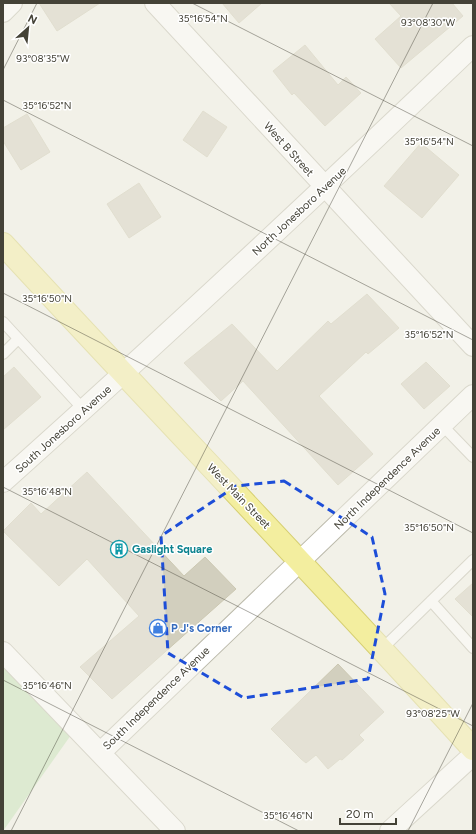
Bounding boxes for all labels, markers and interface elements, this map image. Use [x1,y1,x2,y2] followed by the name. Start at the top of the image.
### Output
[8,8,48,48] north arrow
[26,12,39,27] text: N
[178,12,228,25] text: 35°16'54"N
[401,16,455,29] text: 93°08'30"W
[16,52,70,65] text: 93°08'35"W
[23,99,71,112] text: 35°16'52"N
[261,120,316,179] street label: West B Street
[404,135,454,148] text: 35°16'54"N
[250,164,349,258] street label: North Jonesboro Avenue
[22,292,72,305] text: 35°16'50"N
[405,328,453,341] text: 35°16'52"N
[13,383,114,476] street label: South Jonesboro Avenue
[332,424,443,532] street label: North Independence Avenue
[204,461,273,532] street label: West Main Street
[22,485,72,498] text: 35°16'48"N
[404,521,454,534] text: 35°16'50"N
[109,539,129,559] building icon: Gaslight Square
[132,543,212,556] place label: Gaslight Square
[148,618,168,638] shop icon: P J's Corner
[171,622,233,635] place label: P J's Corner
[100,644,212,753] street label: South Independence Avenue
[22,679,72,692] text: 35°16'46"N
[406,707,460,720] text: 93°08'25"W
[340,800,396,826] scale bar
[346,807,374,821] text: 20 m
[263,809,313,822] text: 35°16'46"N

